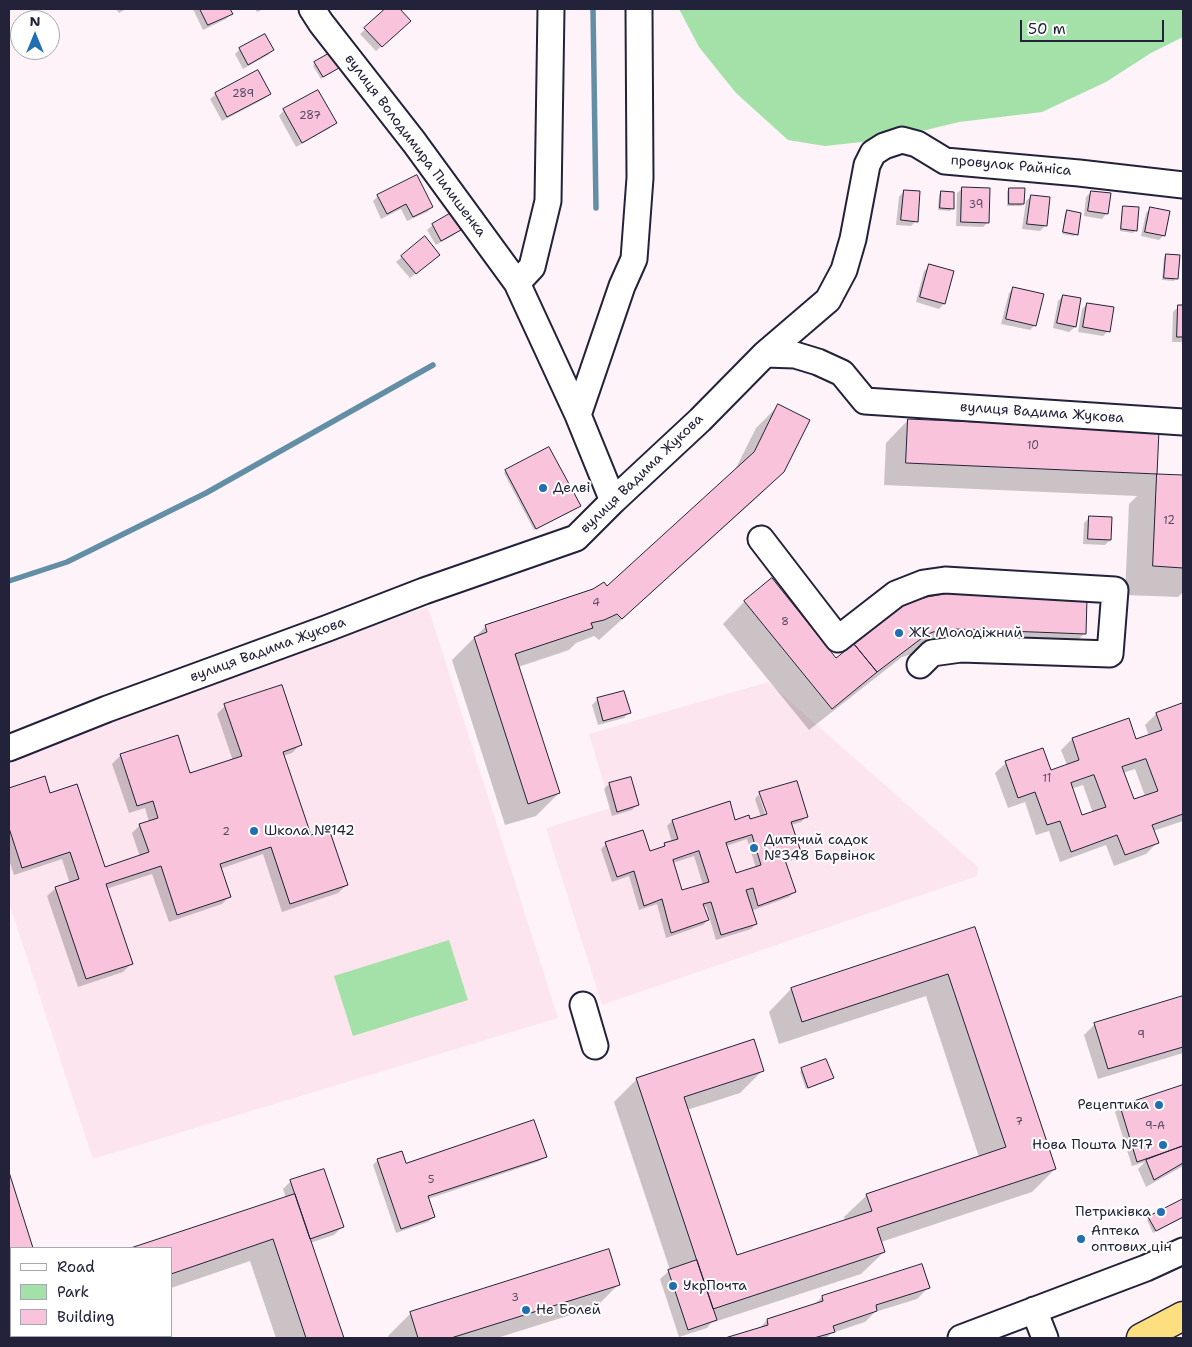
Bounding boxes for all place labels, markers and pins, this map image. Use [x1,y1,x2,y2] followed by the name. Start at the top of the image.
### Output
[553,480,590,496] place label: Делві
[537,482,549,494] marker: Делві
[909,625,1023,641] place label: ЖК Молодіжний
[893,627,905,639] marker: ЖК Молодіжний
[264,823,355,839] place label: Школа №142
[248,825,260,837] marker: Школа №142
[764,832,875,864] place label: Дитячий садок №348 Барвінок
[748,842,760,854] marker: Дитячий садок №348 Барвінок
[1077,1097,1149,1113] place label: Рецептика
[1153,1099,1165,1111] marker: Рецептика
[1032,1137,1153,1153] place label: Нова Пошта №17
[1157,1139,1169,1151] marker: Нова Пошта №17
[1075,1204,1151,1220] place label: Петриківка
[1155,1206,1167,1218] marker: Петриківка
[1091,1223,1172,1256] place label: Аптека оптових цін
[1075,1233,1087,1245] marker: Аптека оптових цін
[683,1278,747,1294] place label: УкрПочта
[667,1280,679,1292] marker: УкрПочта
[536,1302,601,1318] place label: Не Болей
[520,1304,532,1316] marker: Не Болей

